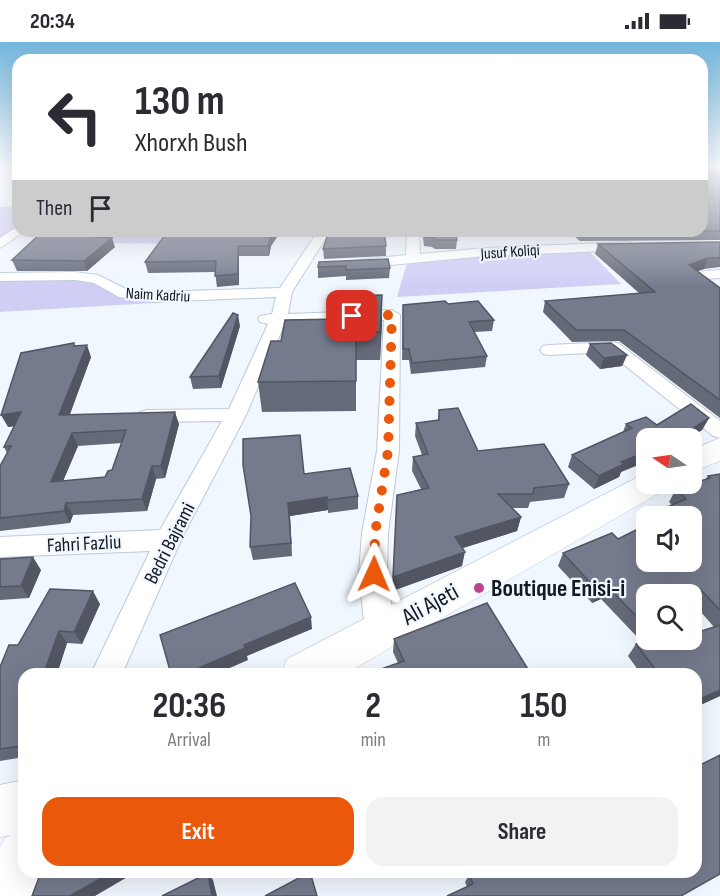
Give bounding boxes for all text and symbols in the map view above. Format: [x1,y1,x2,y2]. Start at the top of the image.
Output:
text: 20:34 [30,8,75,35]
text: 130 m [135,76,225,127]
icon: left [36,78,114,156]
text: Xhorxh Bush [135,127,248,159]
icon: arrive [84,192,117,225]
text: Then [36,195,72,222]
street label: Jusuf Koliqi [479,241,540,264]
street label: Naim Kadriu [125,284,191,307]
pin [326,290,377,341]
icon: arrive [335,299,368,332]
north arrow [636,428,702,494]
map controls [636,428,702,650]
street label: Bedri Bajrami [139,499,201,588]
button: sound [636,506,702,572]
street label: Fahri Fazliu [46,530,122,558]
position arrow [342,542,406,606]
place label: Boutique Enisi-i [491,574,625,603]
street label: Ali Ajeti [396,577,464,632]
marker: Boutique Enisi-i [472,581,486,595]
button: search [636,584,702,650]
text: 20:36 [153,685,226,728]
text: 2 [365,685,381,728]
text: 150 [520,685,567,728]
text: Arrival [168,728,211,752]
text: min [361,728,386,752]
text: m [537,728,550,752]
button: Exit [42,797,354,866]
button: Share [366,797,678,866]

